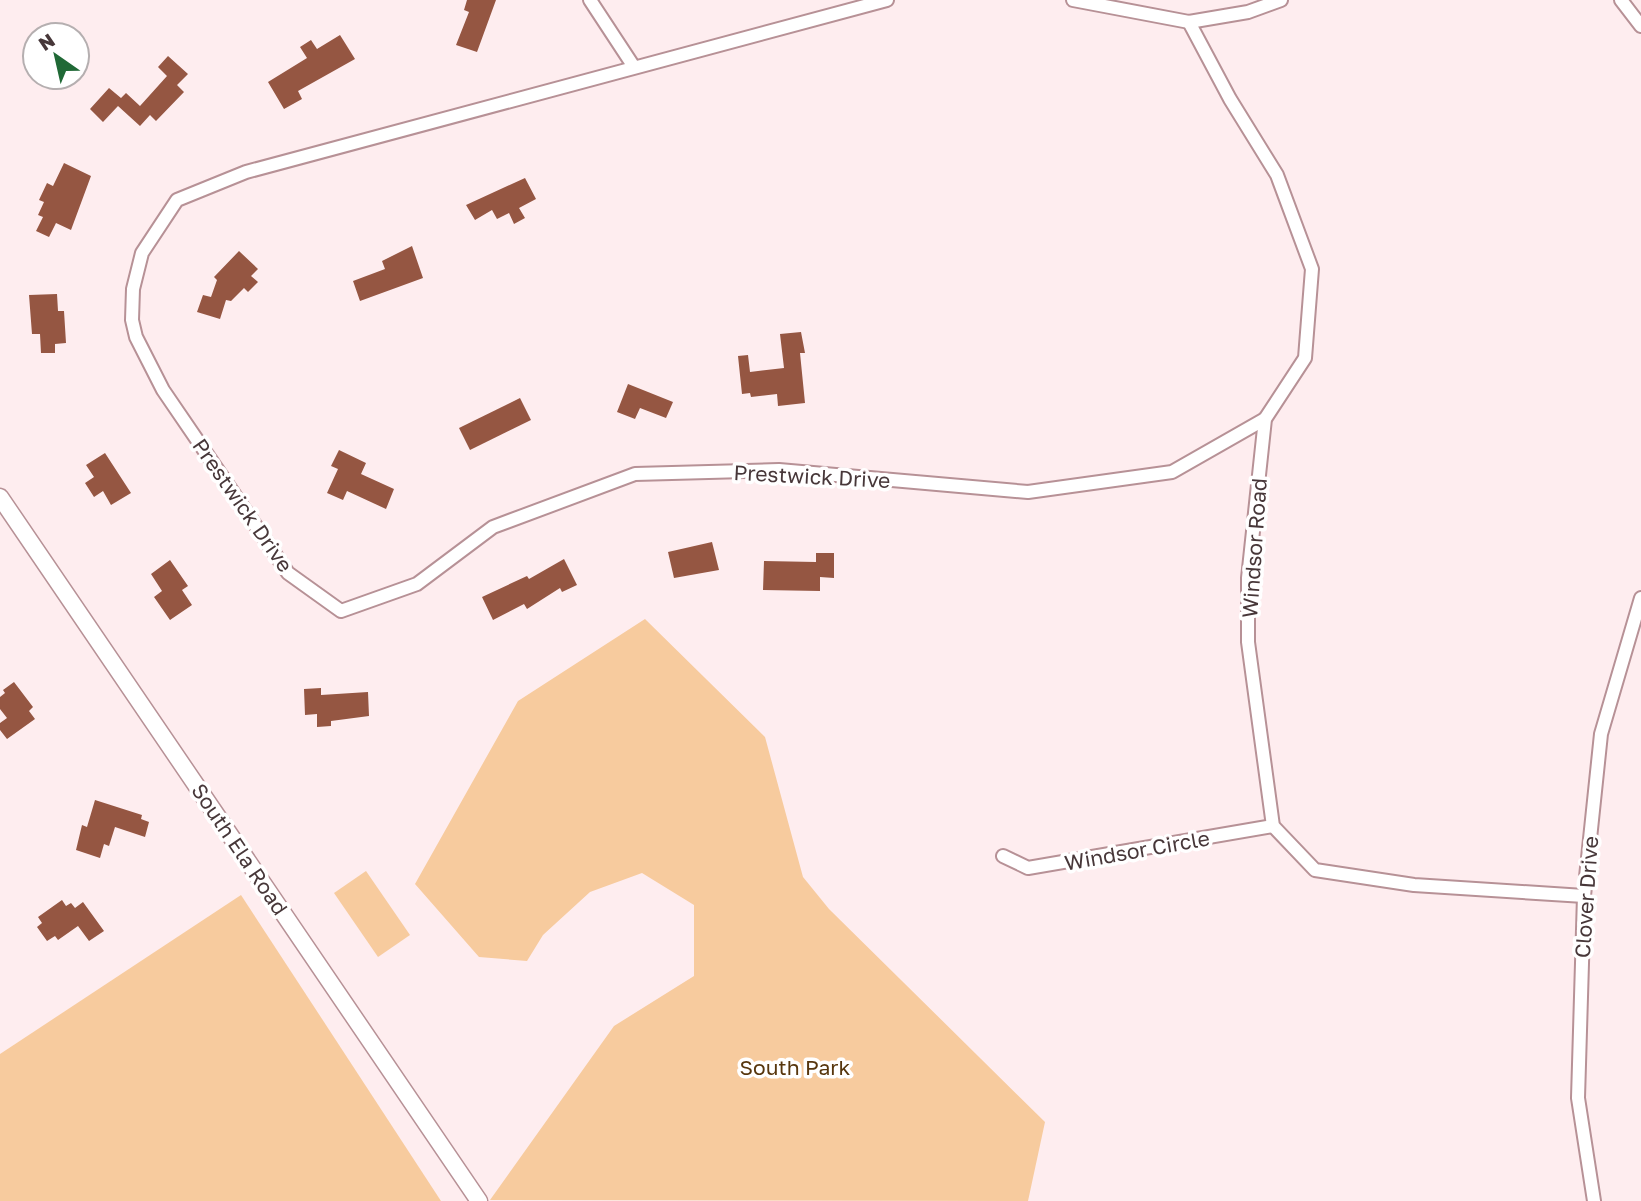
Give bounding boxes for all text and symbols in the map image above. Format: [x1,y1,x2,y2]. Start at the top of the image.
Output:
north arrow [21,21,91,91]
text: N [34,28,59,55]
street label: Prestwick Drive [187,433,299,577]
street label: Prestwick Drive [733,459,891,493]
street label: Windsor Road [1236,477,1272,619]
street label: South Ela Road [186,778,294,920]
street label: Windsor Circle [1062,824,1212,876]
street label: Clover Drive [1569,835,1603,959]
park label: South Park [740,1054,851,1080]

